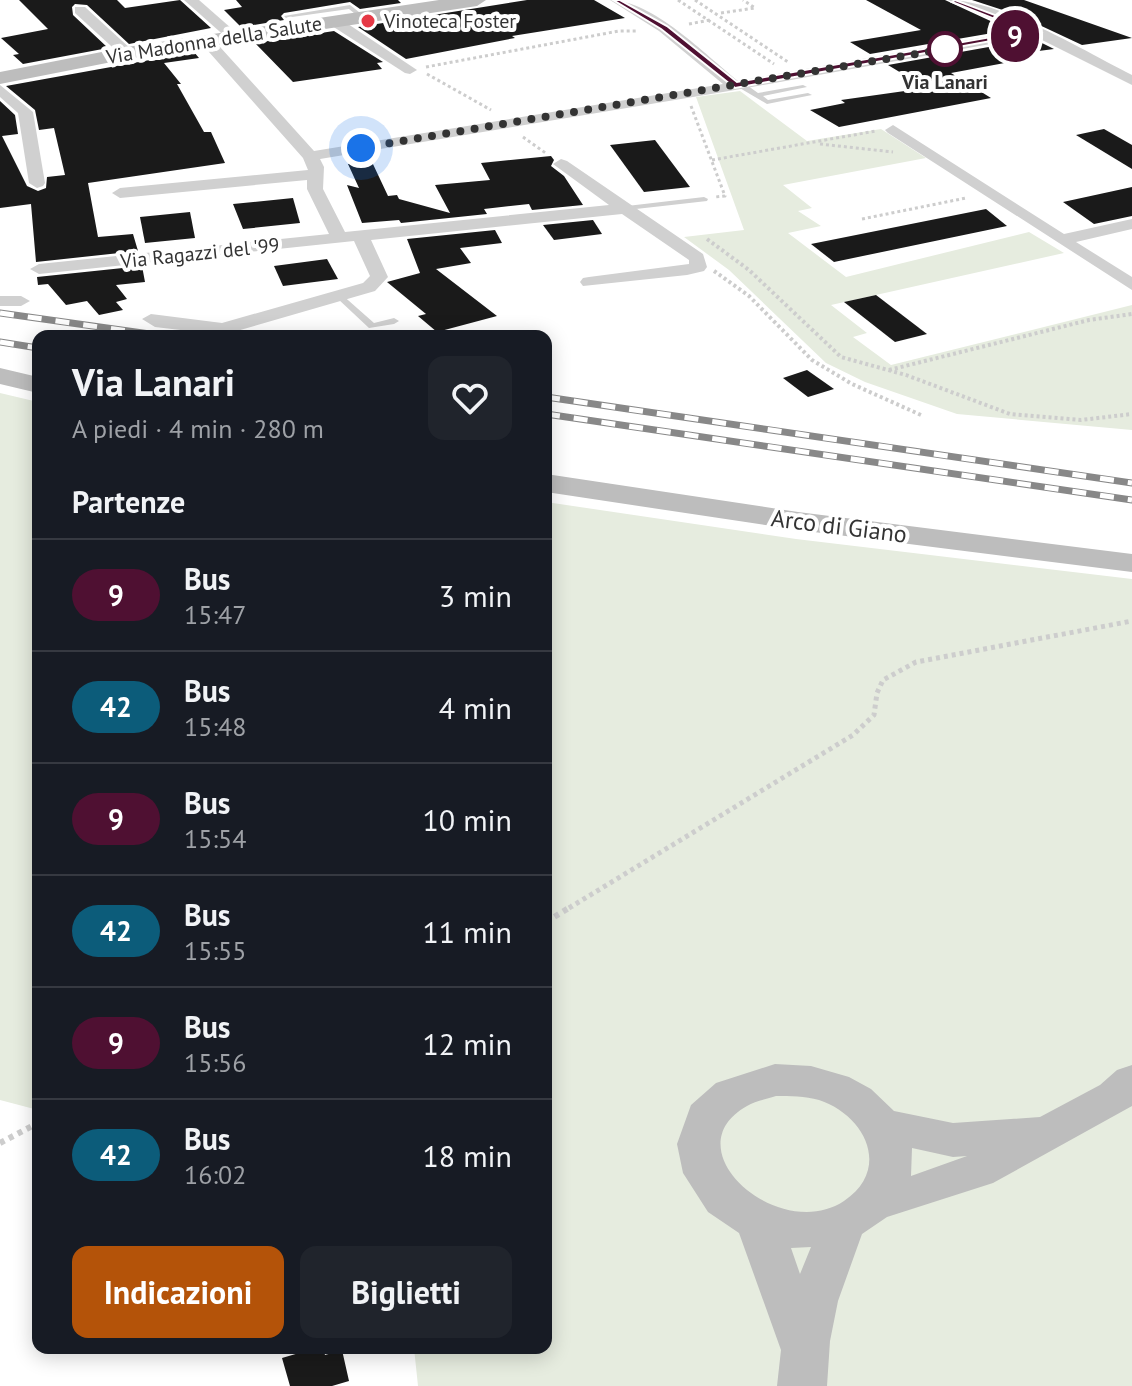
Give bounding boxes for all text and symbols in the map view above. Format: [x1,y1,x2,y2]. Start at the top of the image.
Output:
place label: Vinoteca Foster [383,8,516,34]
street label: Via Madonna della Salute [103,10,324,70]
line badge: 9 [989,10,1041,62]
marker: Vinoteca Foster [359,12,377,30]
text: 9 [1007,17,1023,54]
marker: Via Lanari [928,32,962,66]
place label: Via Lanari [901,69,988,95]
your location [341,128,381,168]
street label: Via Ragazzi del '99 [118,232,281,274]
button: heart [428,356,512,440]
text: Via Lanari [72,357,235,406]
text: A piedi · 4 min · 280 m [72,412,324,445]
text: Partenze [72,482,185,521]
street label: Arco di Giano [769,502,909,550]
text: Bus [184,559,231,598]
text: 9 [108,576,124,613]
text: 3 min [439,576,512,615]
text: 15:47 [184,598,246,631]
text: Bus [184,671,231,710]
text: 42 [100,688,132,725]
text: 4 min [439,688,512,727]
text: 15:48 [184,710,246,743]
text: Bus [184,783,231,822]
text: 9 [108,800,124,837]
text: 10 min [422,800,512,839]
text: 15:54 [184,822,246,855]
text: Bus [184,895,231,934]
text: 42 [100,912,132,949]
text: 11 min [422,912,512,951]
text: 15:55 [184,934,246,967]
text: Bus [184,1007,231,1046]
text: 9 [108,1024,124,1061]
text: 12 min [422,1024,512,1063]
text: 15:56 [184,1046,246,1079]
text: Bus [184,1119,231,1158]
text: 42 [100,1136,132,1173]
text: 18 min [422,1136,512,1175]
text: 16:02 [184,1158,246,1191]
button: Indicazioni [72,1246,284,1338]
button: Biglietti [300,1246,512,1338]

